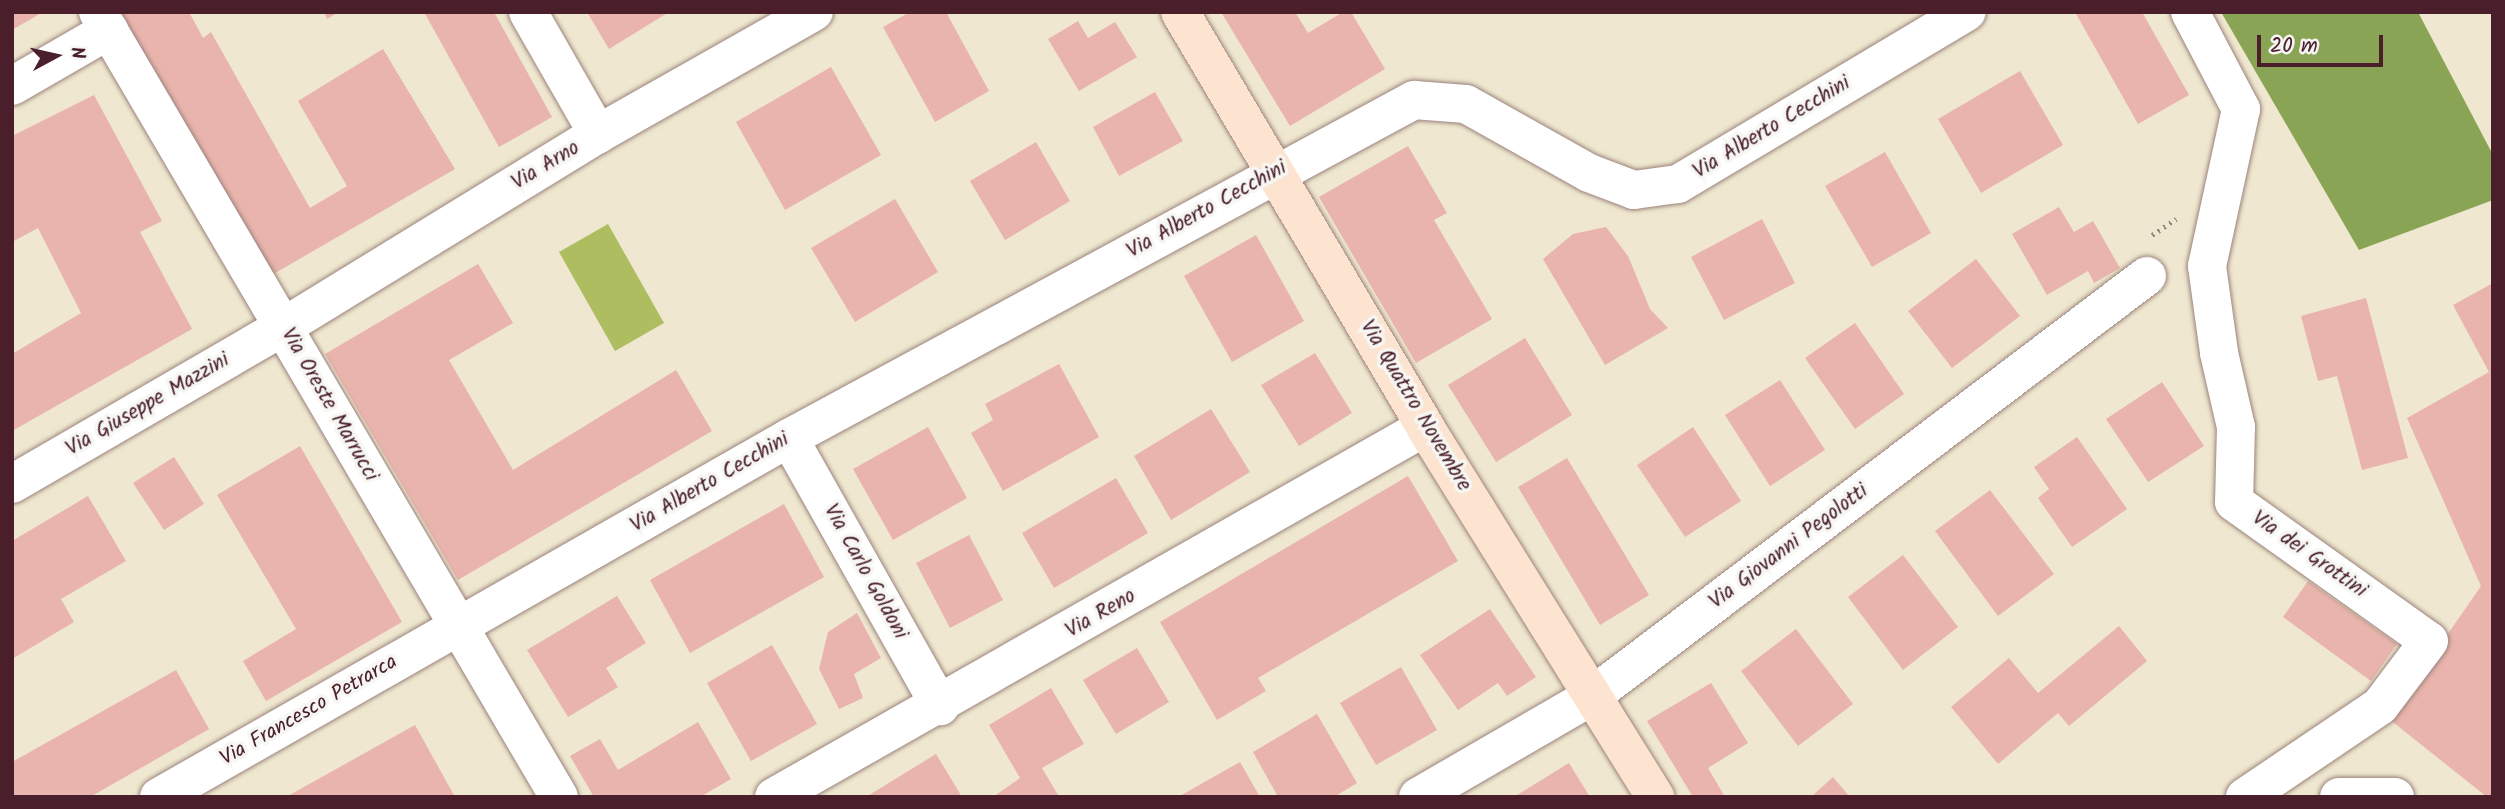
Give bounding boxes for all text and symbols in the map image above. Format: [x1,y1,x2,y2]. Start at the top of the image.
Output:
north arrow [21,21,91,91]
scale bar [2260,21,2386,65]
text: 20 m [2270,30,2318,63]
text: N [61,45,92,61]
street label: Via Alberto Cecchini [1689,71,1855,185]
street label: Via Arno [507,136,585,196]
street label: Via Alberto Cecchini [1123,156,1291,264]
street label: Via Quattro Novembre [1354,316,1476,496]
street label: Via Oreste Marrucci [275,324,383,486]
street label: Via Giuseppe Mazzini [62,348,234,462]
street label: Via Alberto Cecchini [626,427,794,539]
street label: Via Giovanni Pegolotti [1705,479,1873,615]
street label: Via Carlo Goldoni [817,500,913,644]
street label: Via dei Grottini [2247,506,2371,604]
street label: Via Reno [1061,584,1141,644]
street label: Via Francesco Petrarca [216,650,402,772]

